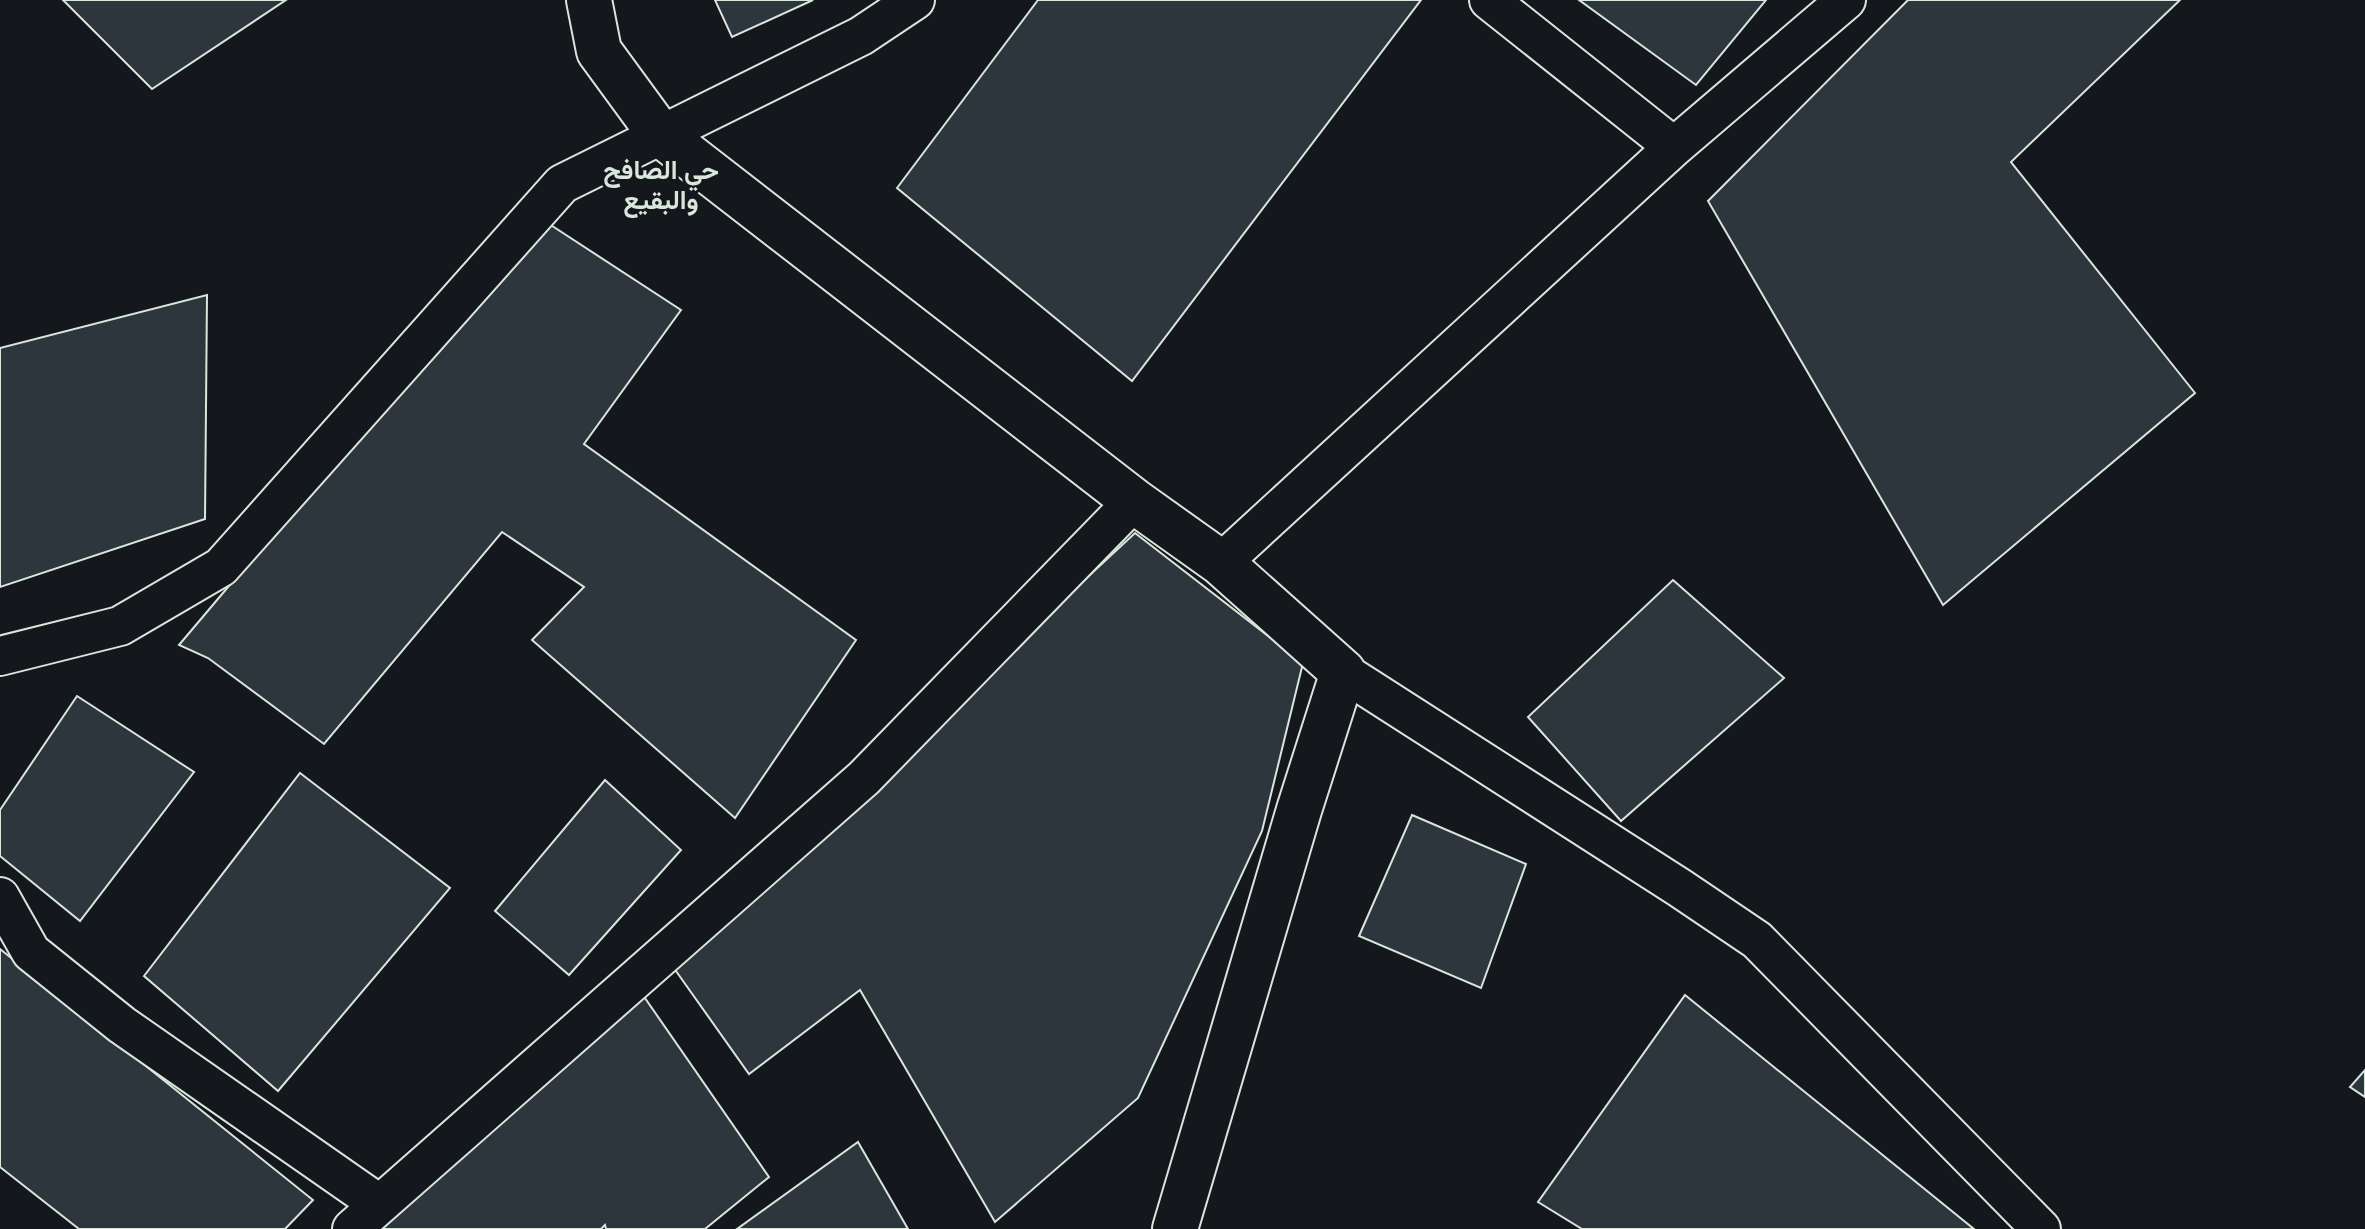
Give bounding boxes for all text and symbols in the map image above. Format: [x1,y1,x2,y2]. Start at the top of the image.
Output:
district label: حي الصافح والبقيع [603,155,719,218]

